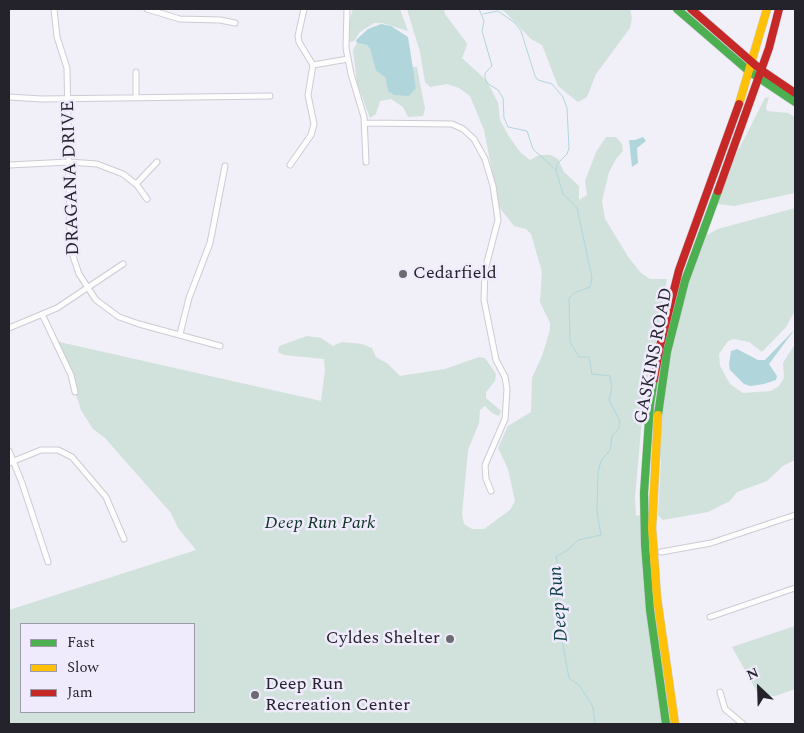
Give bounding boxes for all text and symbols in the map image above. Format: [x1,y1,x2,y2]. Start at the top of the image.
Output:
street label: DRAGANA DRIVE [58,100,86,256]
place label: Cedarfield [413,263,497,285]
marker: Cedarfield [397,268,409,280]
street label: GASKINS ROAD [631,286,679,426]
park label: Deep Run Park [265,513,375,535]
water label: Deep Run [545,565,575,643]
legend [20,623,195,713]
place label: Cyldes Shelter [326,628,440,650]
text: Fast [67,631,95,654]
marker: Cyldes Shelter [444,633,456,645]
text: Slow [67,656,99,679]
text: N [743,662,762,686]
north arrow [734,663,784,713]
place label: Deep Run Recreation Center [265,674,410,716]
text: Jam [67,681,93,704]
marker: Deep Run Recreation Center [249,689,261,701]

